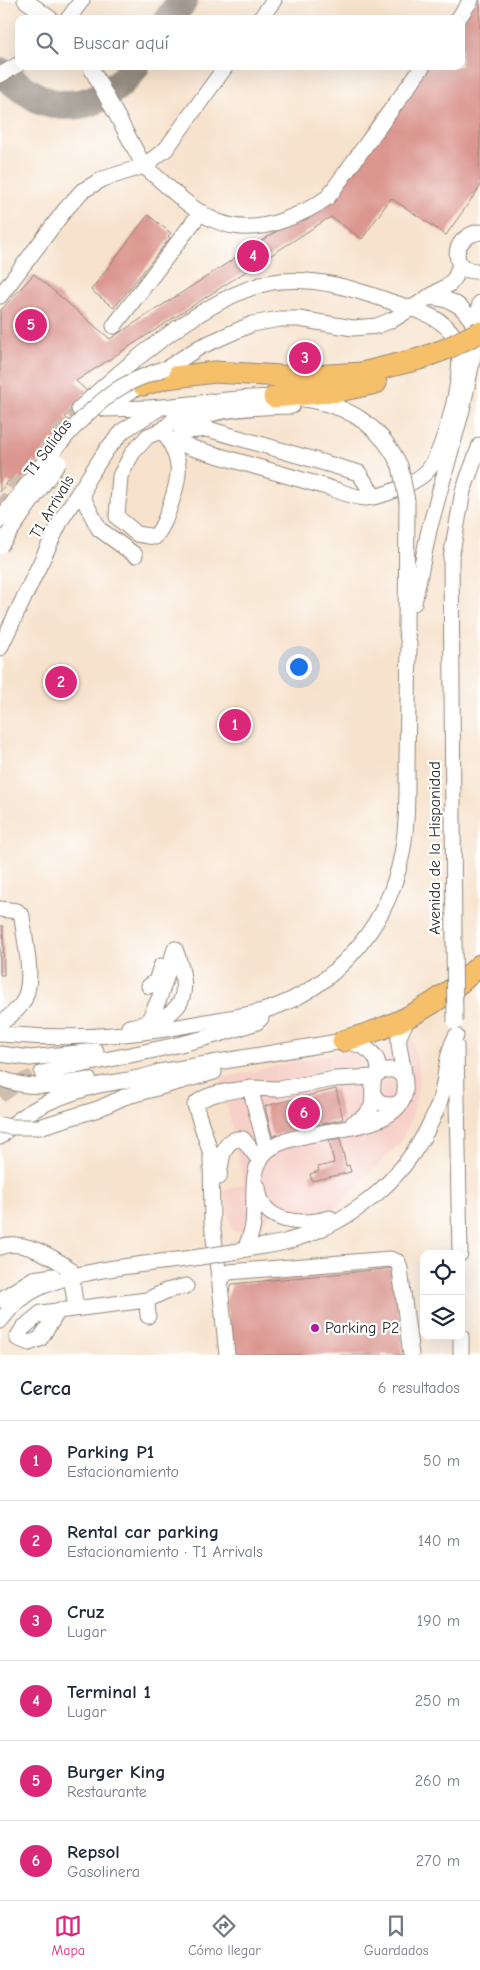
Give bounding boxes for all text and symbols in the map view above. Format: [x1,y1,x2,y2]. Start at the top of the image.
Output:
search box [15,15,465,70]
icon: search [33,29,61,57]
text: Buscar aquí [73,32,169,54]
pin: 4 [237,237,269,275]
pin: 5 [15,306,47,344]
pin: 3 [289,339,321,377]
street label: T1 Salidas [20,415,76,480]
street label: T1 Arrivals [26,472,78,542]
your location [286,654,312,680]
pin: 2 [45,663,77,701]
pin: 1 [219,706,251,744]
street label: Avenida de la Hispanidad [426,761,444,935]
pin: 6 [288,1094,320,1132]
map controls [420,1250,465,1340]
button: locate [420,1250,465,1295]
button: layers [420,1295,465,1340]
place label: Parking P2 [325,1319,399,1337]
marker: Parking P2 [309,1322,321,1334]
text: Cerca [20,1376,71,1400]
text: 6 resultados [378,1379,460,1397]
text: Parking P1 [67,1441,154,1463]
text: 1 [33,1452,39,1470]
text: 50 m [423,1452,460,1470]
text: Estacionamiento [67,1463,179,1481]
text: Rental car parking [67,1521,219,1543]
text: 2 [32,1532,40,1550]
text: 140 m [418,1532,460,1550]
text: Estacionamiento · T1 Arrivals [67,1543,263,1561]
text: Cruz [67,1601,104,1623]
text: 3 [32,1612,40,1630]
text: 190 m [417,1612,460,1630]
text: Lugar [67,1623,106,1641]
text: Terminal 1 [67,1681,151,1703]
text: 4 [32,1692,40,1710]
text: 250 m [415,1692,460,1710]
text: Lugar [67,1703,106,1721]
text: Burger King [67,1761,166,1783]
text: 5 [32,1772,40,1790]
text: 260 m [415,1772,460,1790]
text: Restaurante [67,1783,147,1801]
text: Repsol [67,1841,120,1863]
text: 6 [32,1852,40,1870]
text: 270 m [416,1852,460,1870]
text: Gasolinera [67,1863,140,1881]
tab: Mapa [51,1912,85,1959]
tab: Cómo llegar [188,1912,261,1959]
tab: Guardados [364,1912,429,1959]

